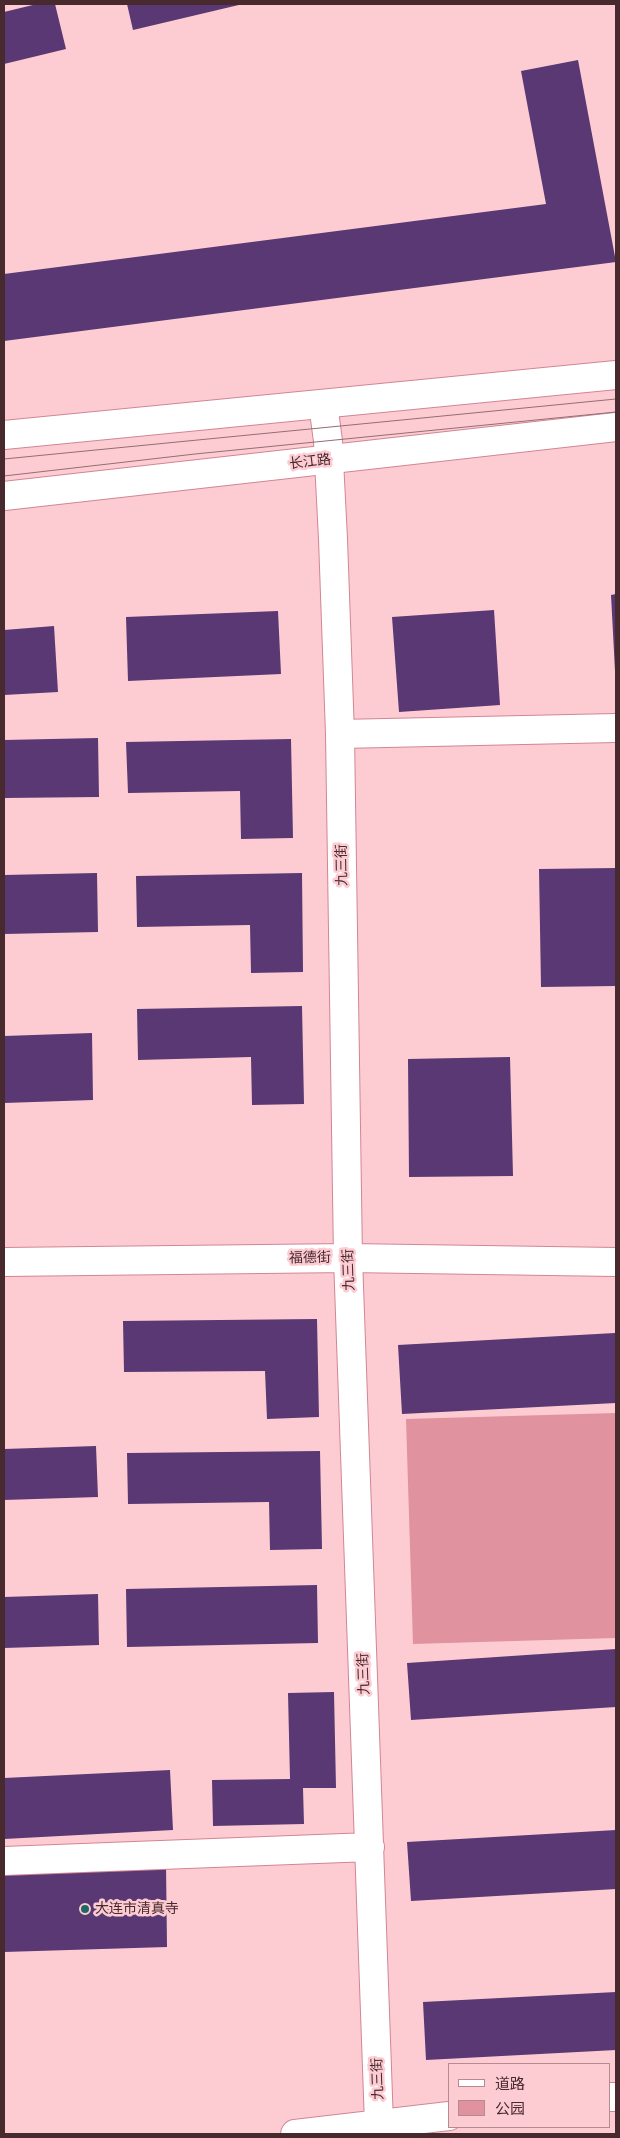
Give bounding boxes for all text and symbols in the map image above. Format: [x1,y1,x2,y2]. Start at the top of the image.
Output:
street label: 长江路 [288,451,332,473]
street label: 九三街 [333,844,351,886]
street label: 福德街 [289,1249,331,1267]
street label: 九三街 [340,1249,358,1291]
street label: 九三街 [355,1653,373,1695]
place label: 大连市清真寺 [95,1901,179,1917]
marker: 大连市清真寺 [79,1903,91,1915]
street label: 九三街 [369,2058,387,2100]
legend [448,2063,610,2128]
text: 道路 [495,2074,525,2093]
text: 公园 [495,2099,525,2118]

